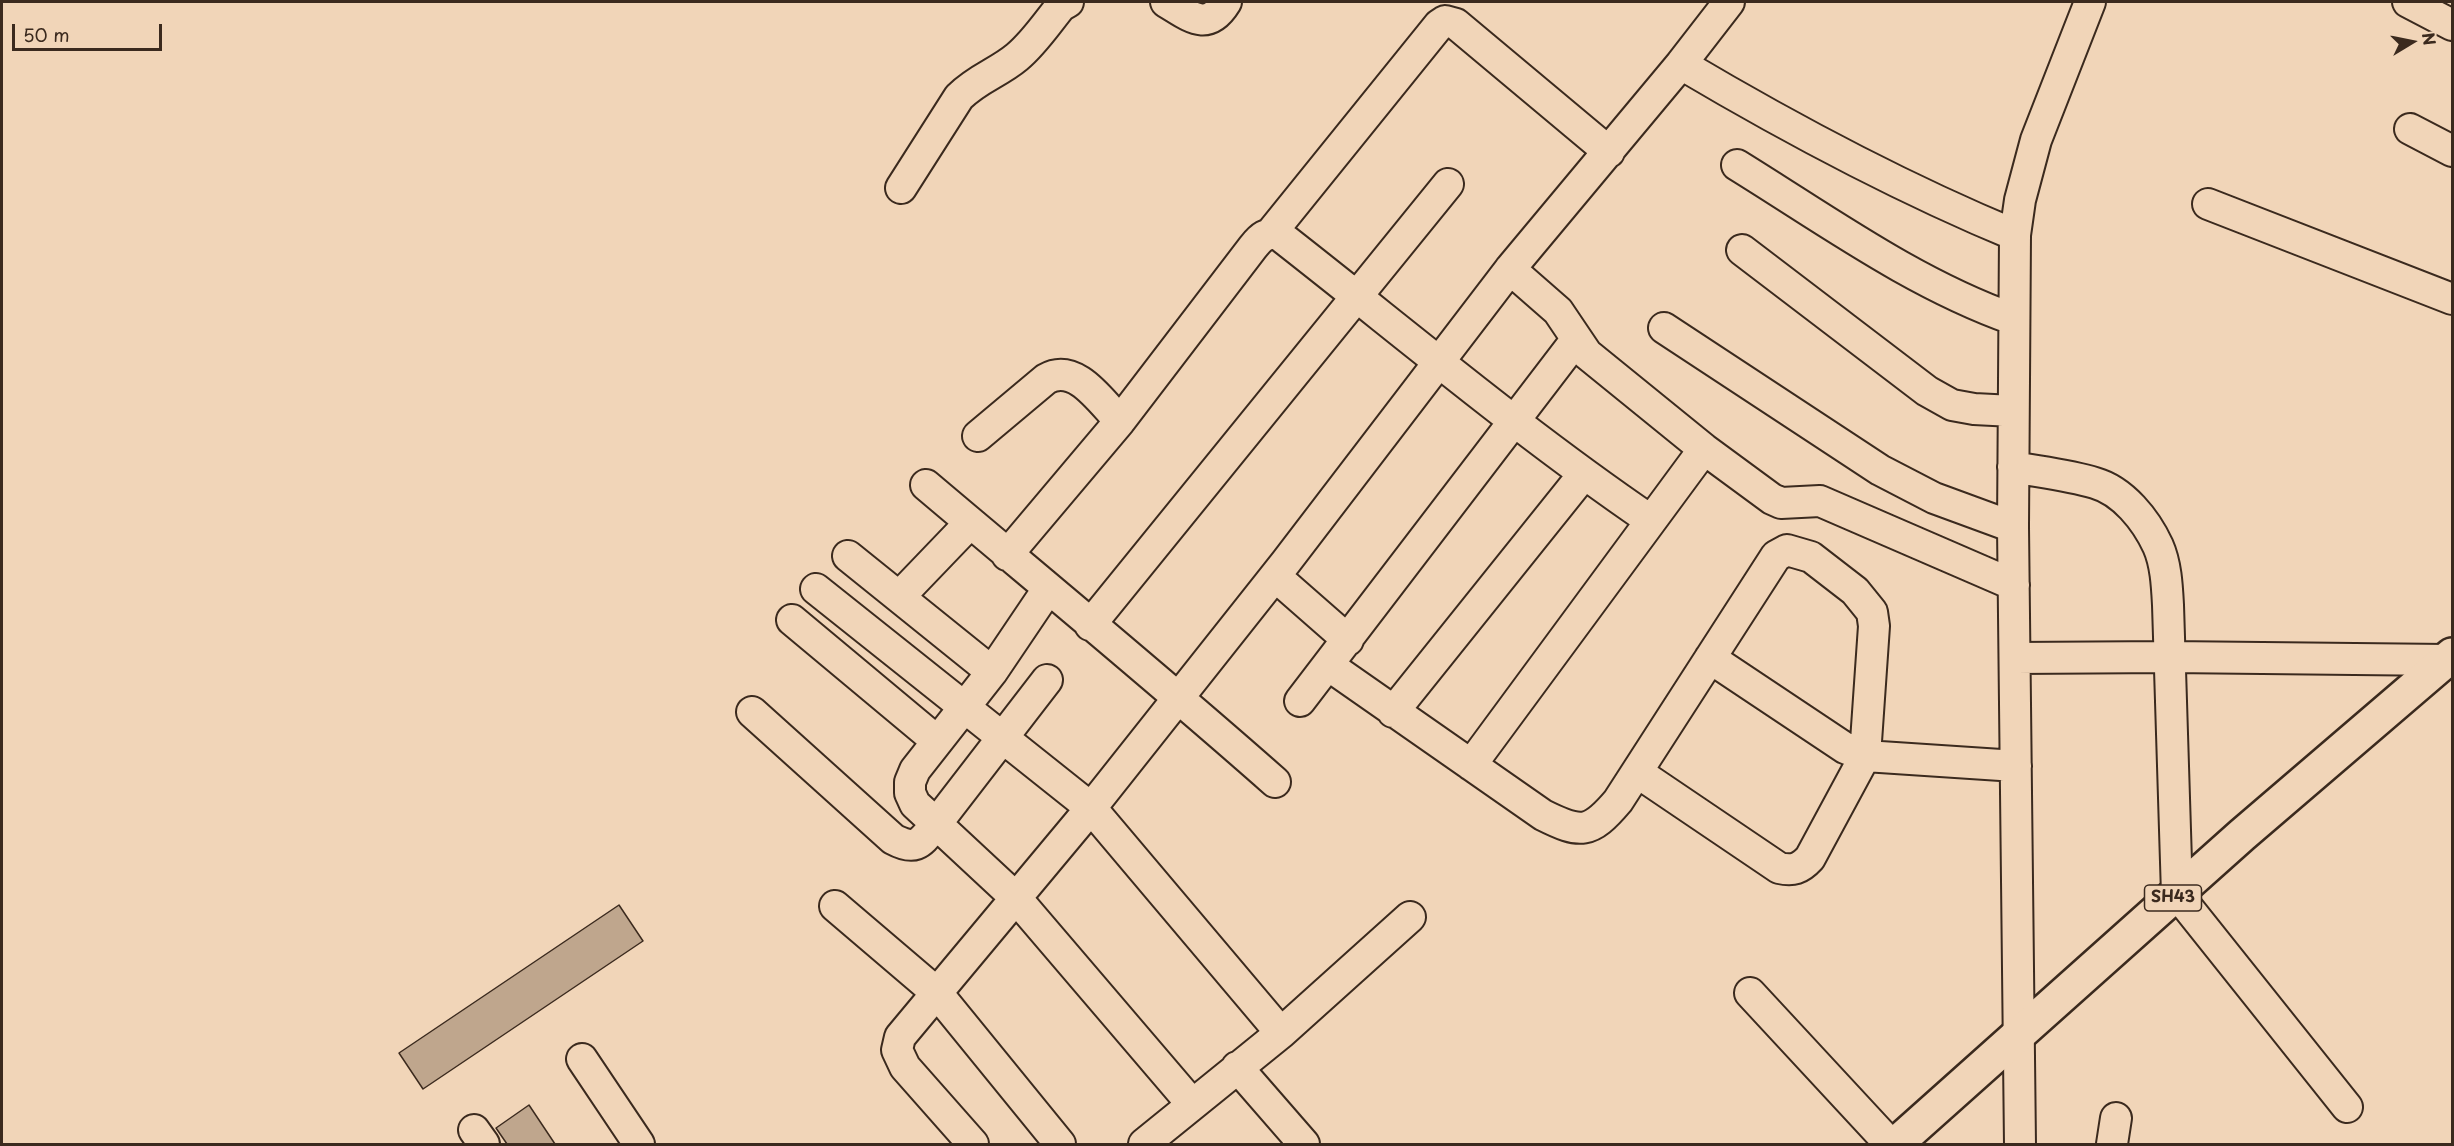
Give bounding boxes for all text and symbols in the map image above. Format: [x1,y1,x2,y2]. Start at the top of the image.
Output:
scale bar [15,12,165,50]
north arrow [2382,12,2442,72]
text: 50 m [23,21,70,48]
text: N [2417,31,2443,47]
road number: SH43 [2144,885,2202,911]

